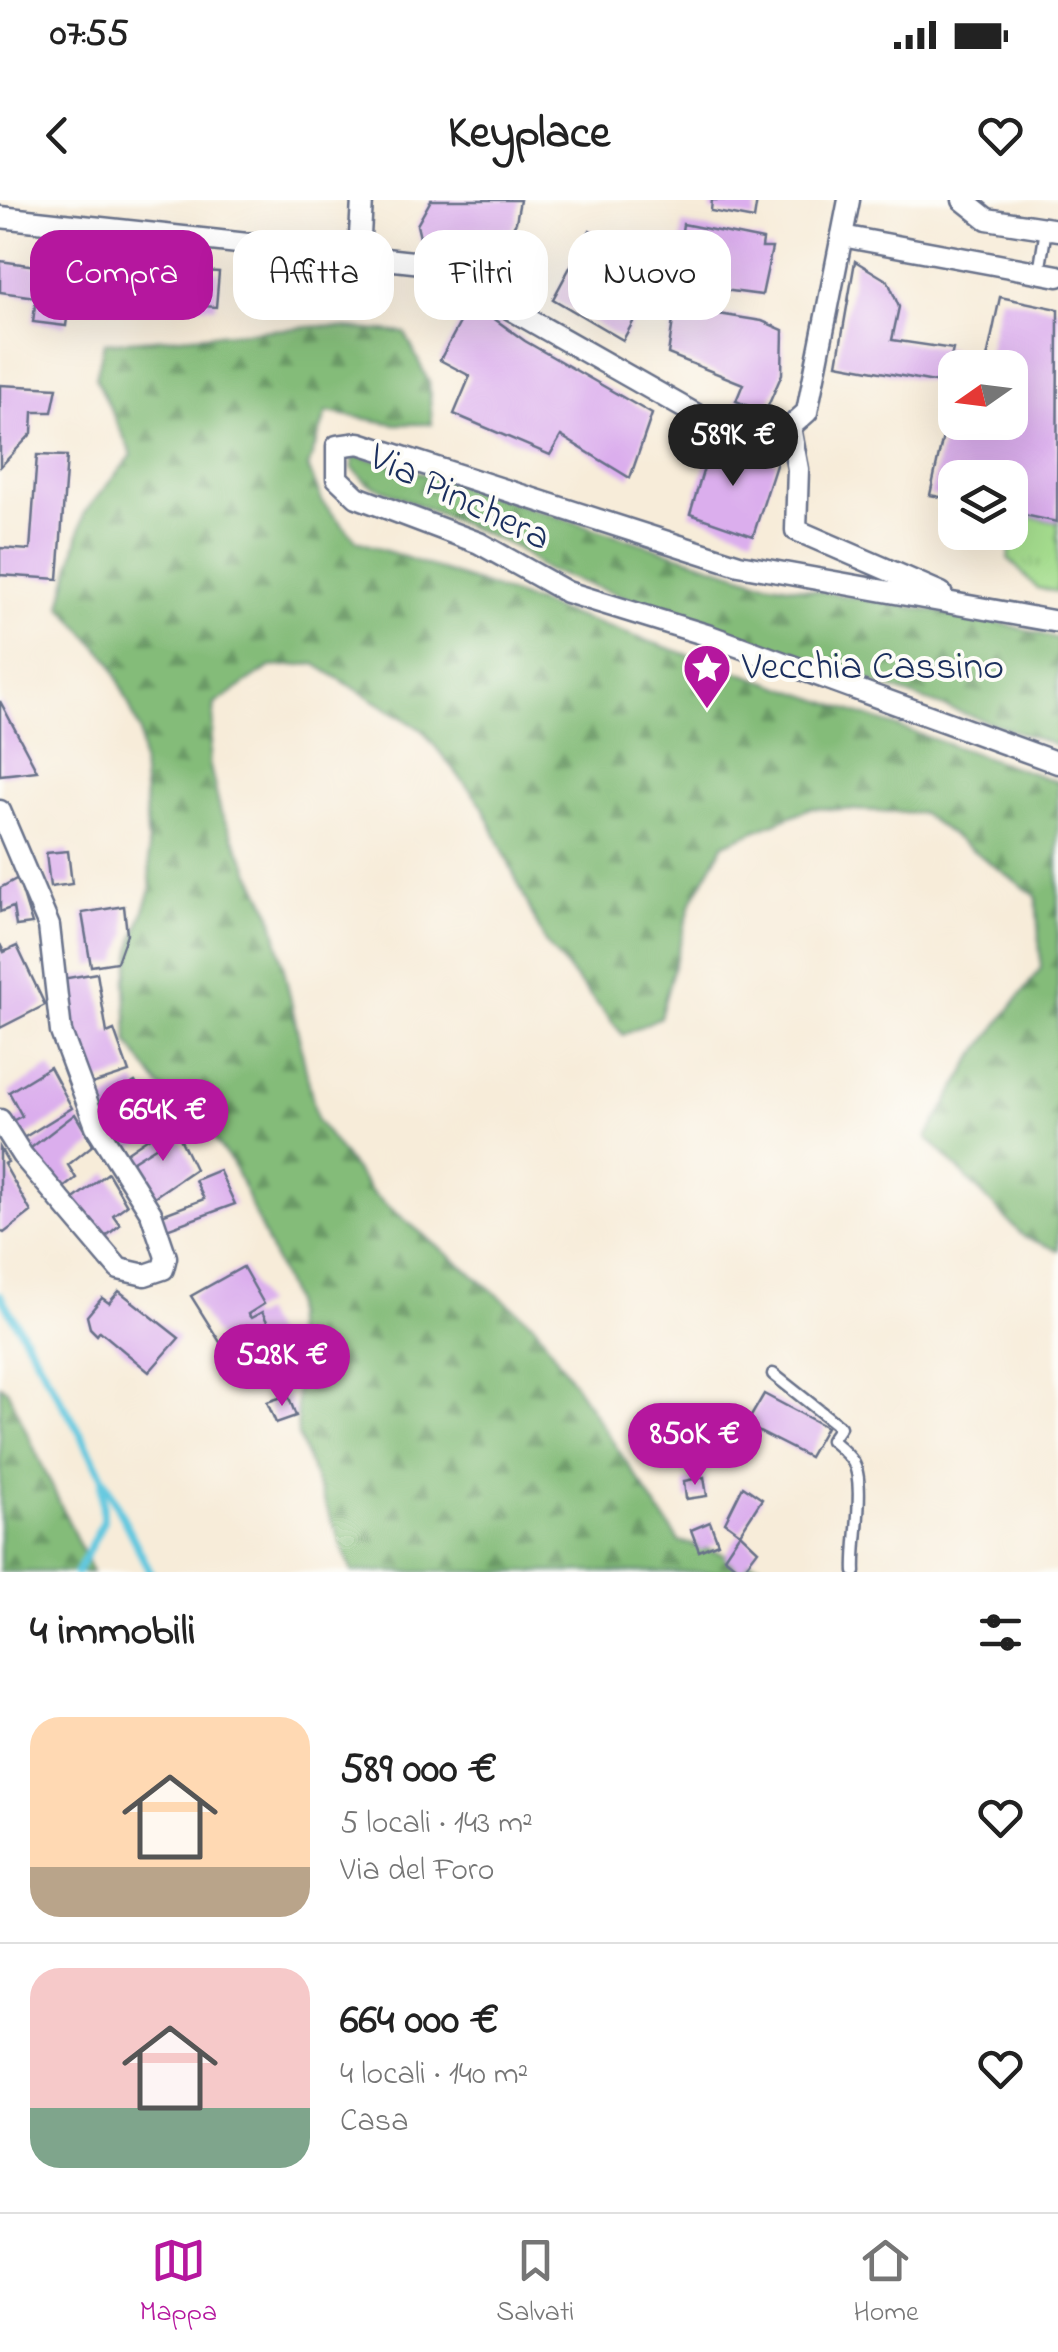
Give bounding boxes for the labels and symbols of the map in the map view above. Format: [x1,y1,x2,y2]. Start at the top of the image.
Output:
north arrow [938,350,1028,440]
pin: 589K € [652,404,814,489]
street label: Via Pinchera [357,429,560,568]
place label: Vecchia Cassino [741,639,1004,698]
place icon: Vecchia Cassino [681,642,733,710]
pin: 664K € [82,1079,244,1164]
pin: 528K € [201,1324,363,1409]
pin: 850K € [614,1403,776,1488]

